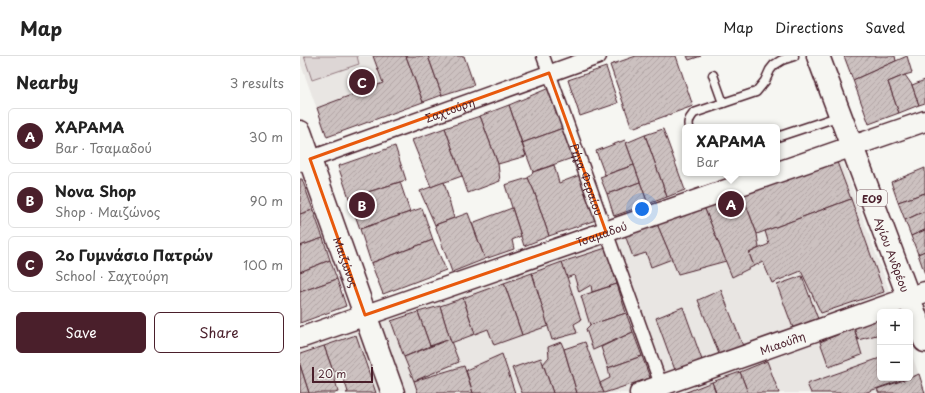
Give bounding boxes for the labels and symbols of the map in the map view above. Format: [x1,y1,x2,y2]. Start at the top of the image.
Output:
pin: C [349,67,375,97]
street label: Σαχτούρη [423,93,477,126]
street label: Ρήγα Φεραίου [567,141,608,218]
pin: A [718,189,744,219]
pin: B [349,190,375,220]
road number: ΕΟ9 [857,190,887,206]
your location [632,199,652,219]
street label: Αγίου Ανδρέου [871,214,914,294]
street label: Τσαμαδού [574,217,629,250]
street label: Μαιζώνος [329,234,363,290]
street label: Μιαούλη [757,327,807,358]
scale bar [312,365,373,384]

